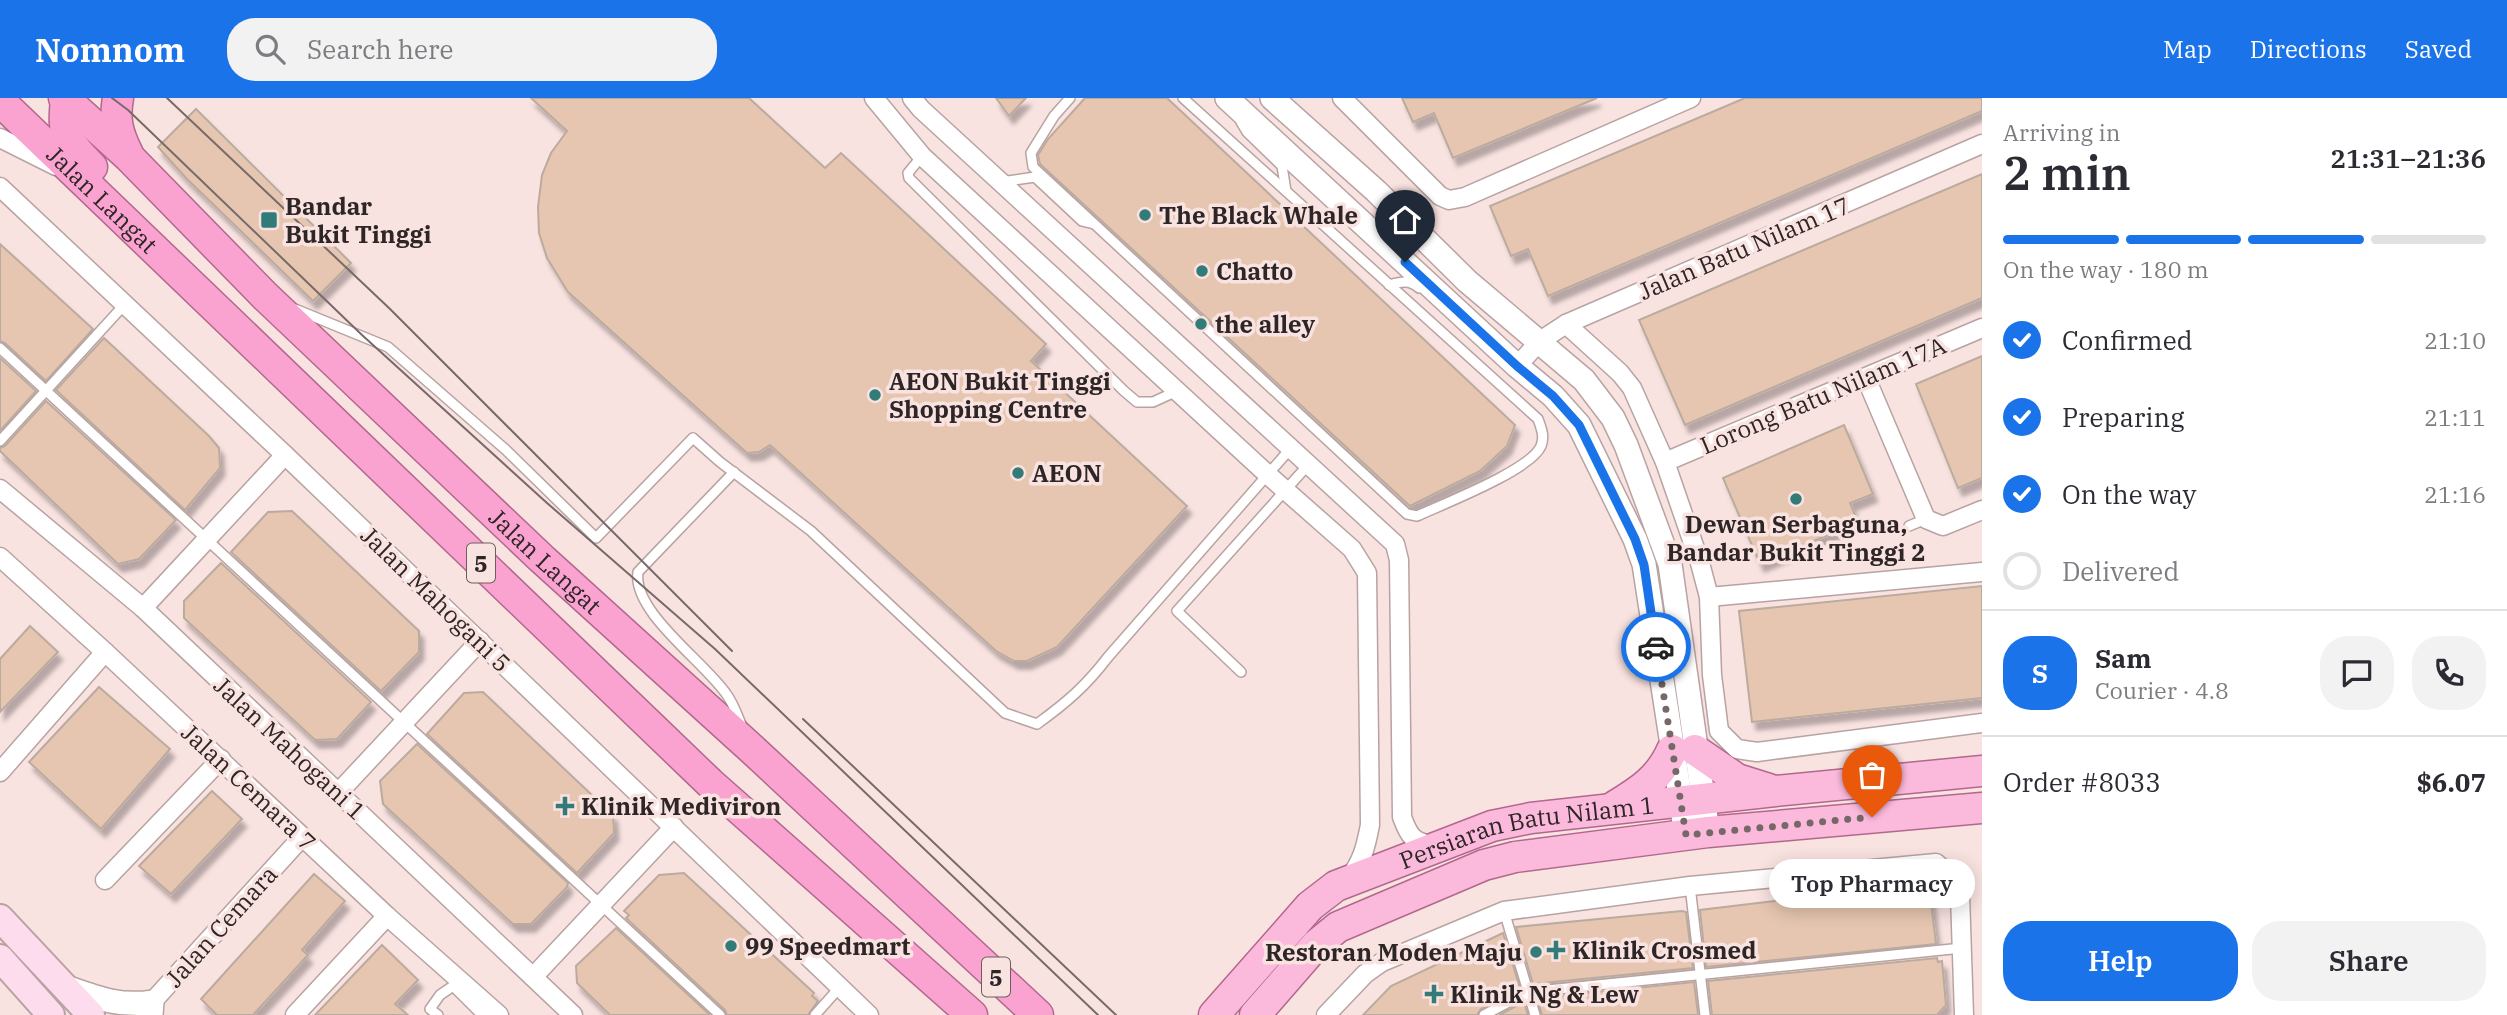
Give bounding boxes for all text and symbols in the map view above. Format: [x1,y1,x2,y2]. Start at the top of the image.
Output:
search box [227,18,717,81]
text: Nomnom [35,28,185,71]
icon: search [251,30,289,68]
text: Search here [307,32,453,66]
text: Map [2163,33,2212,65]
text: Directions [2250,33,2367,65]
text: Saved [2405,33,2472,65]
text: Arriving in [2003,117,2120,147]
street label: Jalan Langat [40,139,165,260]
text: 21:31–21:36 [2330,141,2486,175]
text: 2 min [2003,143,2131,203]
street label: Jalan Batu Nilam 17 [1633,189,1855,307]
place label: Bandar Bukit Tinggi [285,190,432,250]
pin [1375,190,1435,262]
place label: The Black Whale [1159,199,1358,231]
icon: home [1386,201,1424,239]
marker: The Black Whale [1137,207,1153,223]
marker: Bandar Bukit Tinggi [259,210,279,230]
text: On the way · 180 m [2003,254,2209,284]
place label: Chatto [1216,255,1293,287]
marker: Chatto [1194,263,1210,279]
place label: the alley [1215,308,1315,340]
marker: the alley [1193,316,1209,332]
icon: check [2003,321,2041,359]
text: Confirmed [2062,323,2193,357]
text: 21:10 [2424,325,2486,355]
street label: Lorong Batu Nilam 17A [1695,328,1951,461]
place label: AEON Bukit Tinggi Shopping Centre [889,365,1111,425]
marker: AEON Bukit Tinggi Shopping Centre [867,387,883,403]
icon: check [2003,398,2041,436]
text: Preparing [2062,400,2184,434]
text: 21:11 [2424,402,2486,432]
place label: AEON [1032,457,1102,489]
marker: AEON [1010,465,1026,481]
icon: check [2003,475,2041,513]
text: On the way [2062,477,2196,511]
text: 21:16 [2424,479,2486,509]
marker: Dewan Serbaguna, Bandar Bukit Tinggi 2 [1788,491,1804,507]
street label: Jalan Langat [482,501,608,621]
place label: Dewan Serbaguna, Bandar Bukit Tinggi 2 [1666,508,1926,568]
street label: Jalan Mahogani 5 [354,519,518,679]
road number: 5 [467,544,495,583]
text: Delivered [2062,554,2179,588]
courier [1621,612,1691,682]
icon: car [1637,628,1675,666]
button: chat [2320,636,2394,710]
button: phone [2412,636,2486,710]
text: Sam [2095,641,2151,675]
text: S [2032,656,2048,690]
street label: Jalan Mahogani 1 [207,669,373,827]
text: Courier · 4.8 [2095,675,2229,705]
street label: Jalan Cemara 7 [175,716,323,858]
pin [1842,745,1902,817]
icon: bag [1853,756,1891,794]
text: Order #8033 [2003,765,2161,799]
text: $6.07 [2416,765,2486,799]
street label: Persiaran Batu Nilam 1 [1394,788,1656,876]
place label: Klinik Mediviron [581,790,782,822]
marker: Klinik Mediviron [555,796,575,816]
street label: Jalan Cemara [158,858,284,994]
callout: Top Pharmacy [1769,859,1975,908]
text: Top Pharmacy [1791,868,1953,898]
button: Help [2003,921,2238,1001]
button: Share [2252,921,2486,1001]
place label: 99 Speedmart [745,930,910,962]
place label: Klinik Crosmed [1572,934,1757,966]
place label: Restoran Moden Maju [1265,936,1522,968]
marker: 99 Speedmart [723,938,739,954]
marker: Klinik Crosmed [1546,940,1566,960]
marker: Restoran Moden Maju [1528,944,1544,960]
road number: 5 [982,958,1010,996]
place label: Klinik Ng & Lew [1450,978,1639,1010]
marker: Klinik Ng & Lew [1424,984,1444,1004]

